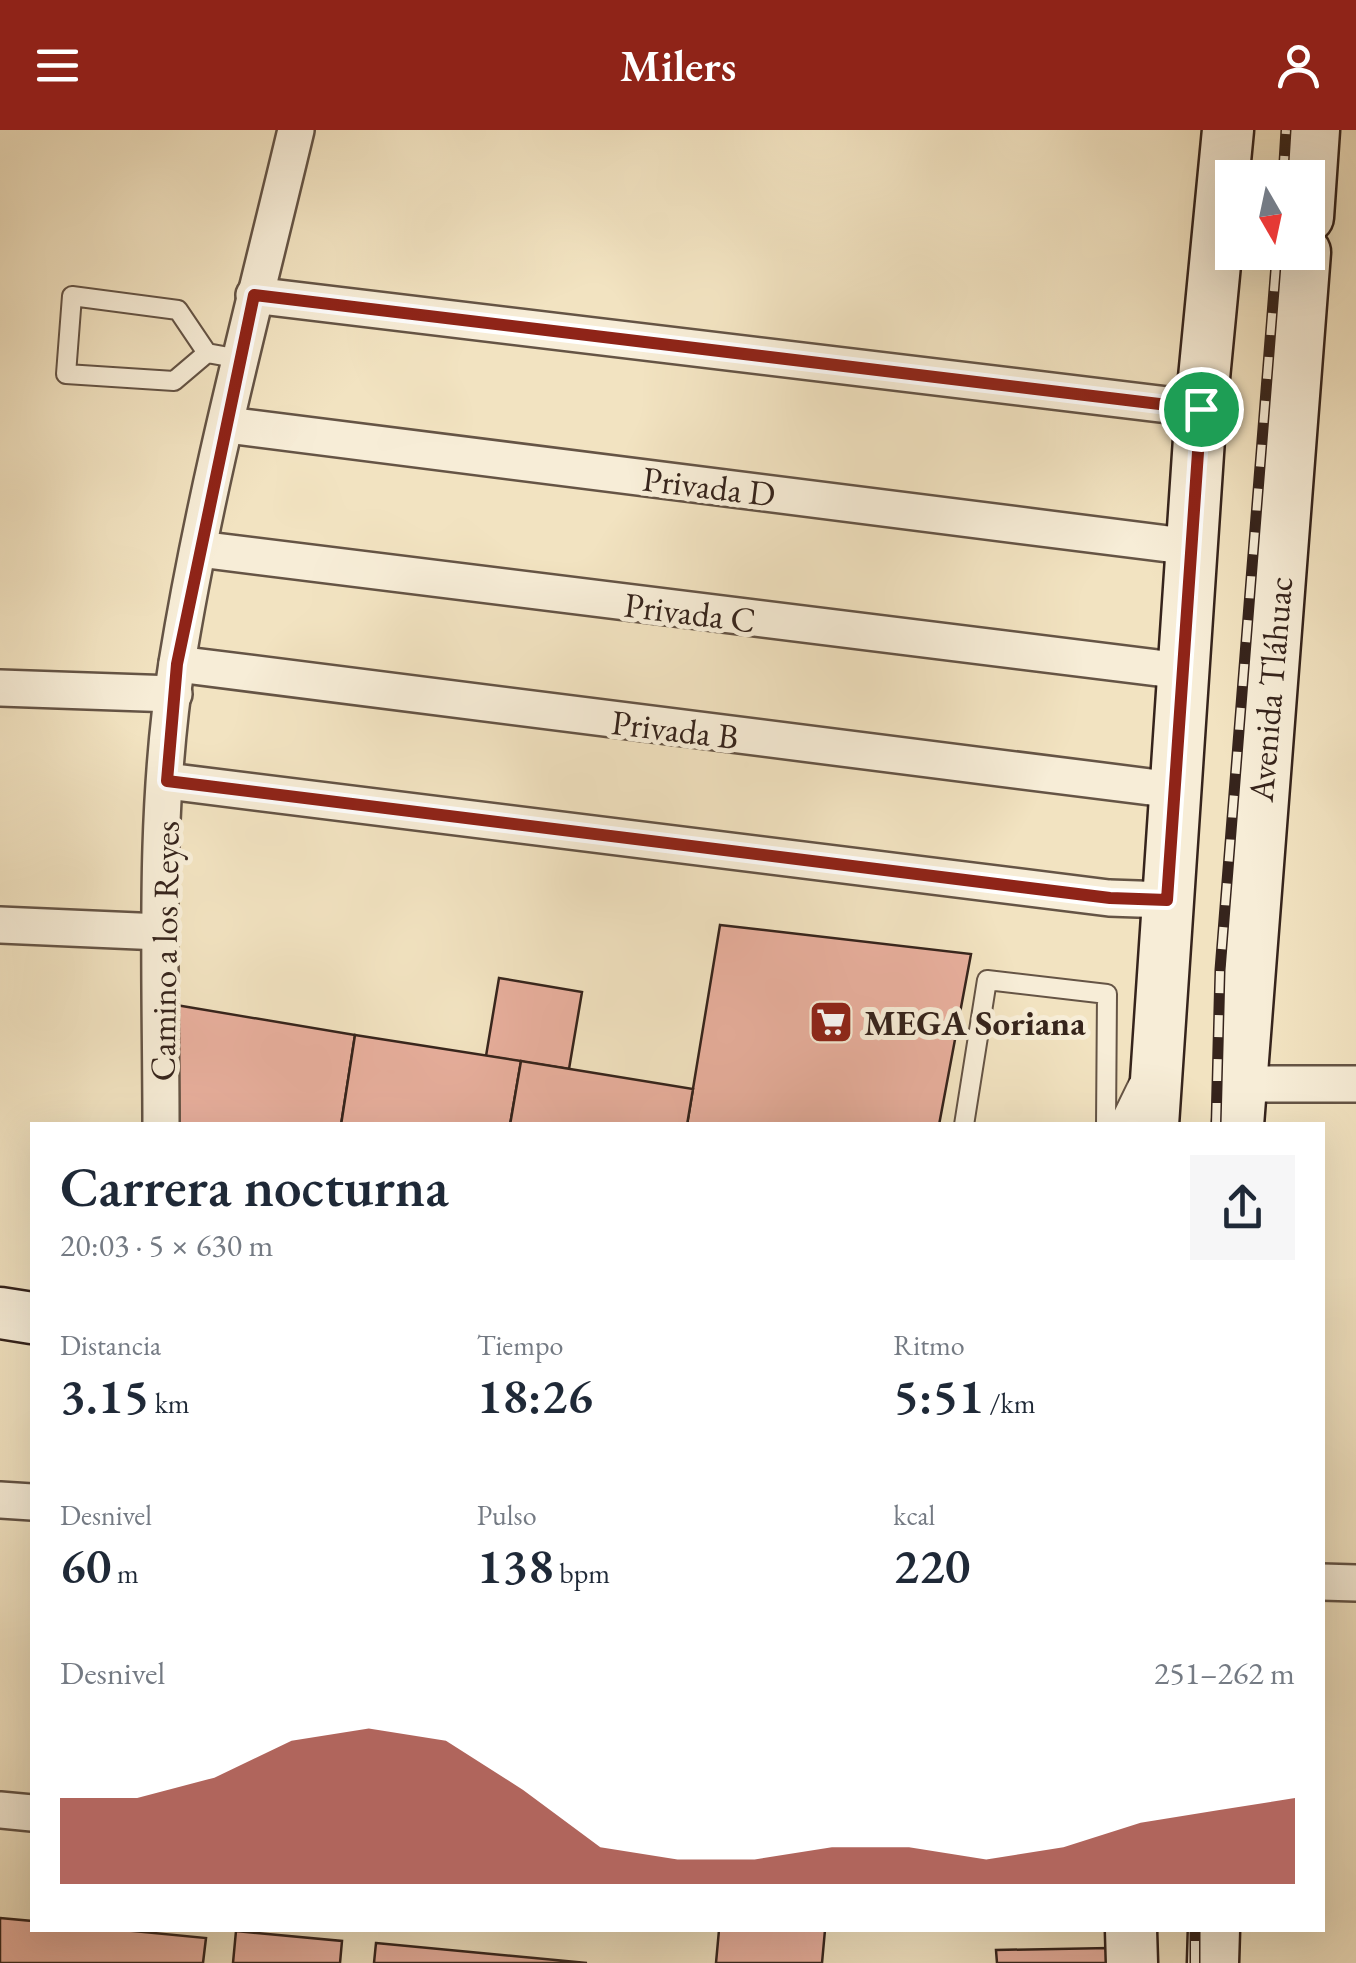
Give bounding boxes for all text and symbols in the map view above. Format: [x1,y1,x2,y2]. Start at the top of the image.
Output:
text: Milers [620,36,736,94]
icon: menu [30,38,85,93]
icon: person [1271,38,1326,93]
north arrow [1215,160,1325,270]
map controls [1215,160,1325,270]
pin [1159,367,1244,452]
icon: arrive [1174,382,1229,437]
street label: Privada D [640,456,778,516]
street label: Avenida Tláhuac [1238,574,1302,805]
street label: Privada C [622,582,758,642]
street label: Privada B [609,699,741,759]
street label: Camino a los Reyes [139,820,189,1082]
supermarket icon: MEGA Soriana [808,999,854,1045]
place label: MEGA Soriana [864,1000,1086,1045]
text: Carrera nocturna [60,1151,449,1222]
button: share [1190,1155,1295,1260]
text: 20:03 · 5 × 630 m [60,1224,273,1266]
text: Distancia [60,1327,161,1363]
text: Tiempo [477,1327,563,1363]
text: Ritmo [893,1327,965,1363]
text: 3.15 [60,1363,149,1428]
text: 18:26 [477,1363,593,1428]
text: 5:51 [893,1363,984,1428]
text: km [149,1385,190,1421]
text: /km [984,1385,1036,1421]
text: Desnivel [60,1497,152,1533]
text: Pulso [477,1497,537,1533]
text: kcal [893,1497,935,1533]
text: 60 [60,1533,111,1598]
text: 138 [477,1533,554,1598]
text: 220 [893,1533,970,1598]
text: m [111,1555,139,1591]
text: bpm [554,1555,610,1591]
text: Desnivel [60,1652,165,1694]
text: 251–262 m [1154,1652,1295,1694]

